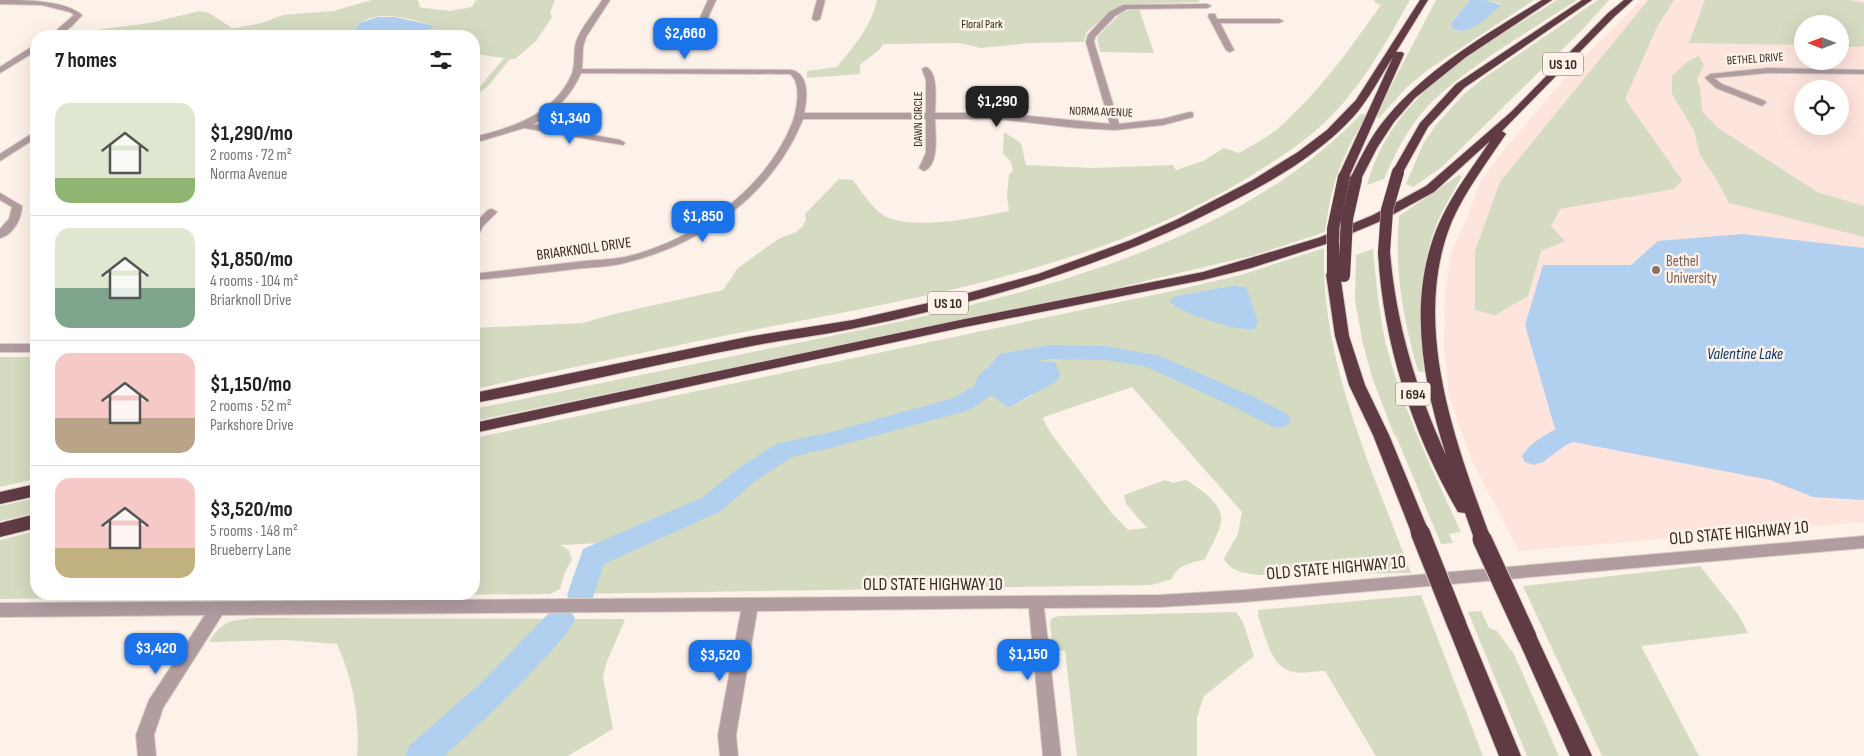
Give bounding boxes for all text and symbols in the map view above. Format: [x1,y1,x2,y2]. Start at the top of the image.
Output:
north arrow [1794,15,1849,70]
map controls [1794,15,1849,135]
park label: Floral Park [961,17,1003,32]
pin: $2,660 [644,18,726,60]
text: $2,660 [664,24,706,43]
icon: filters [427,46,455,74]
text: 7 homes [55,48,117,73]
street label: BETHEL DRIVE [1726,50,1784,68]
road number: US 10 [1543,52,1583,76]
button: locate [1794,80,1849,135]
pin: $1,290 [956,86,1038,128]
street label: DAWN CIRCLE [911,91,926,147]
text: $1,290 [977,92,1017,111]
pin: $1,340 [529,102,611,145]
street label: NORMA AVENUE [1069,103,1133,121]
text: $1,340 [550,109,590,128]
text: $1,290/mo [210,121,293,146]
icon: home [95,123,155,183]
text: 2 rooms · 72 m² [210,146,292,165]
text: Norma Avenue [210,165,288,184]
pin: $1,850 [662,200,744,243]
text: $1,850 [683,207,723,226]
street label: BRIARKNOLL DRIVE [535,233,633,265]
text: $1,850/mo [210,247,293,272]
icon: home [95,248,155,308]
place label: Bethel University [1666,252,1717,288]
marker: Bethel University [1650,264,1662,276]
text: 4 rooms · 104 m² [210,272,298,291]
text: Briarknoll Drive [210,291,291,310]
road number: US 10 [928,292,968,314]
water label: Valentine Lake [1707,345,1783,364]
text: $1,150/mo [210,372,291,397]
icon: home [95,373,155,433]
road number: I 694 [1396,382,1430,406]
text: 2 rooms · 52 m² [210,397,292,416]
text: Parkshore Drive [210,416,294,435]
text: $3,520/mo [210,497,293,522]
icon: home [95,498,155,558]
street label: OLD STATE HIGHWAY 10 [1668,516,1810,550]
text: 5 rooms · 148 m² [210,522,298,541]
text: Brueberry Lane [210,541,291,560]
street label: OLD STATE HIGHWAY 10 [1265,551,1407,585]
street label: OLD STATE HIGHWAY 10 [863,574,1003,595]
pin: $3,420 [115,632,197,675]
pin: $1,150 [987,638,1069,681]
text: $3,420 [135,639,177,658]
pin: $3,520 [679,640,761,682]
text: $1,150 [1008,645,1048,664]
text: $3,520 [700,646,740,665]

